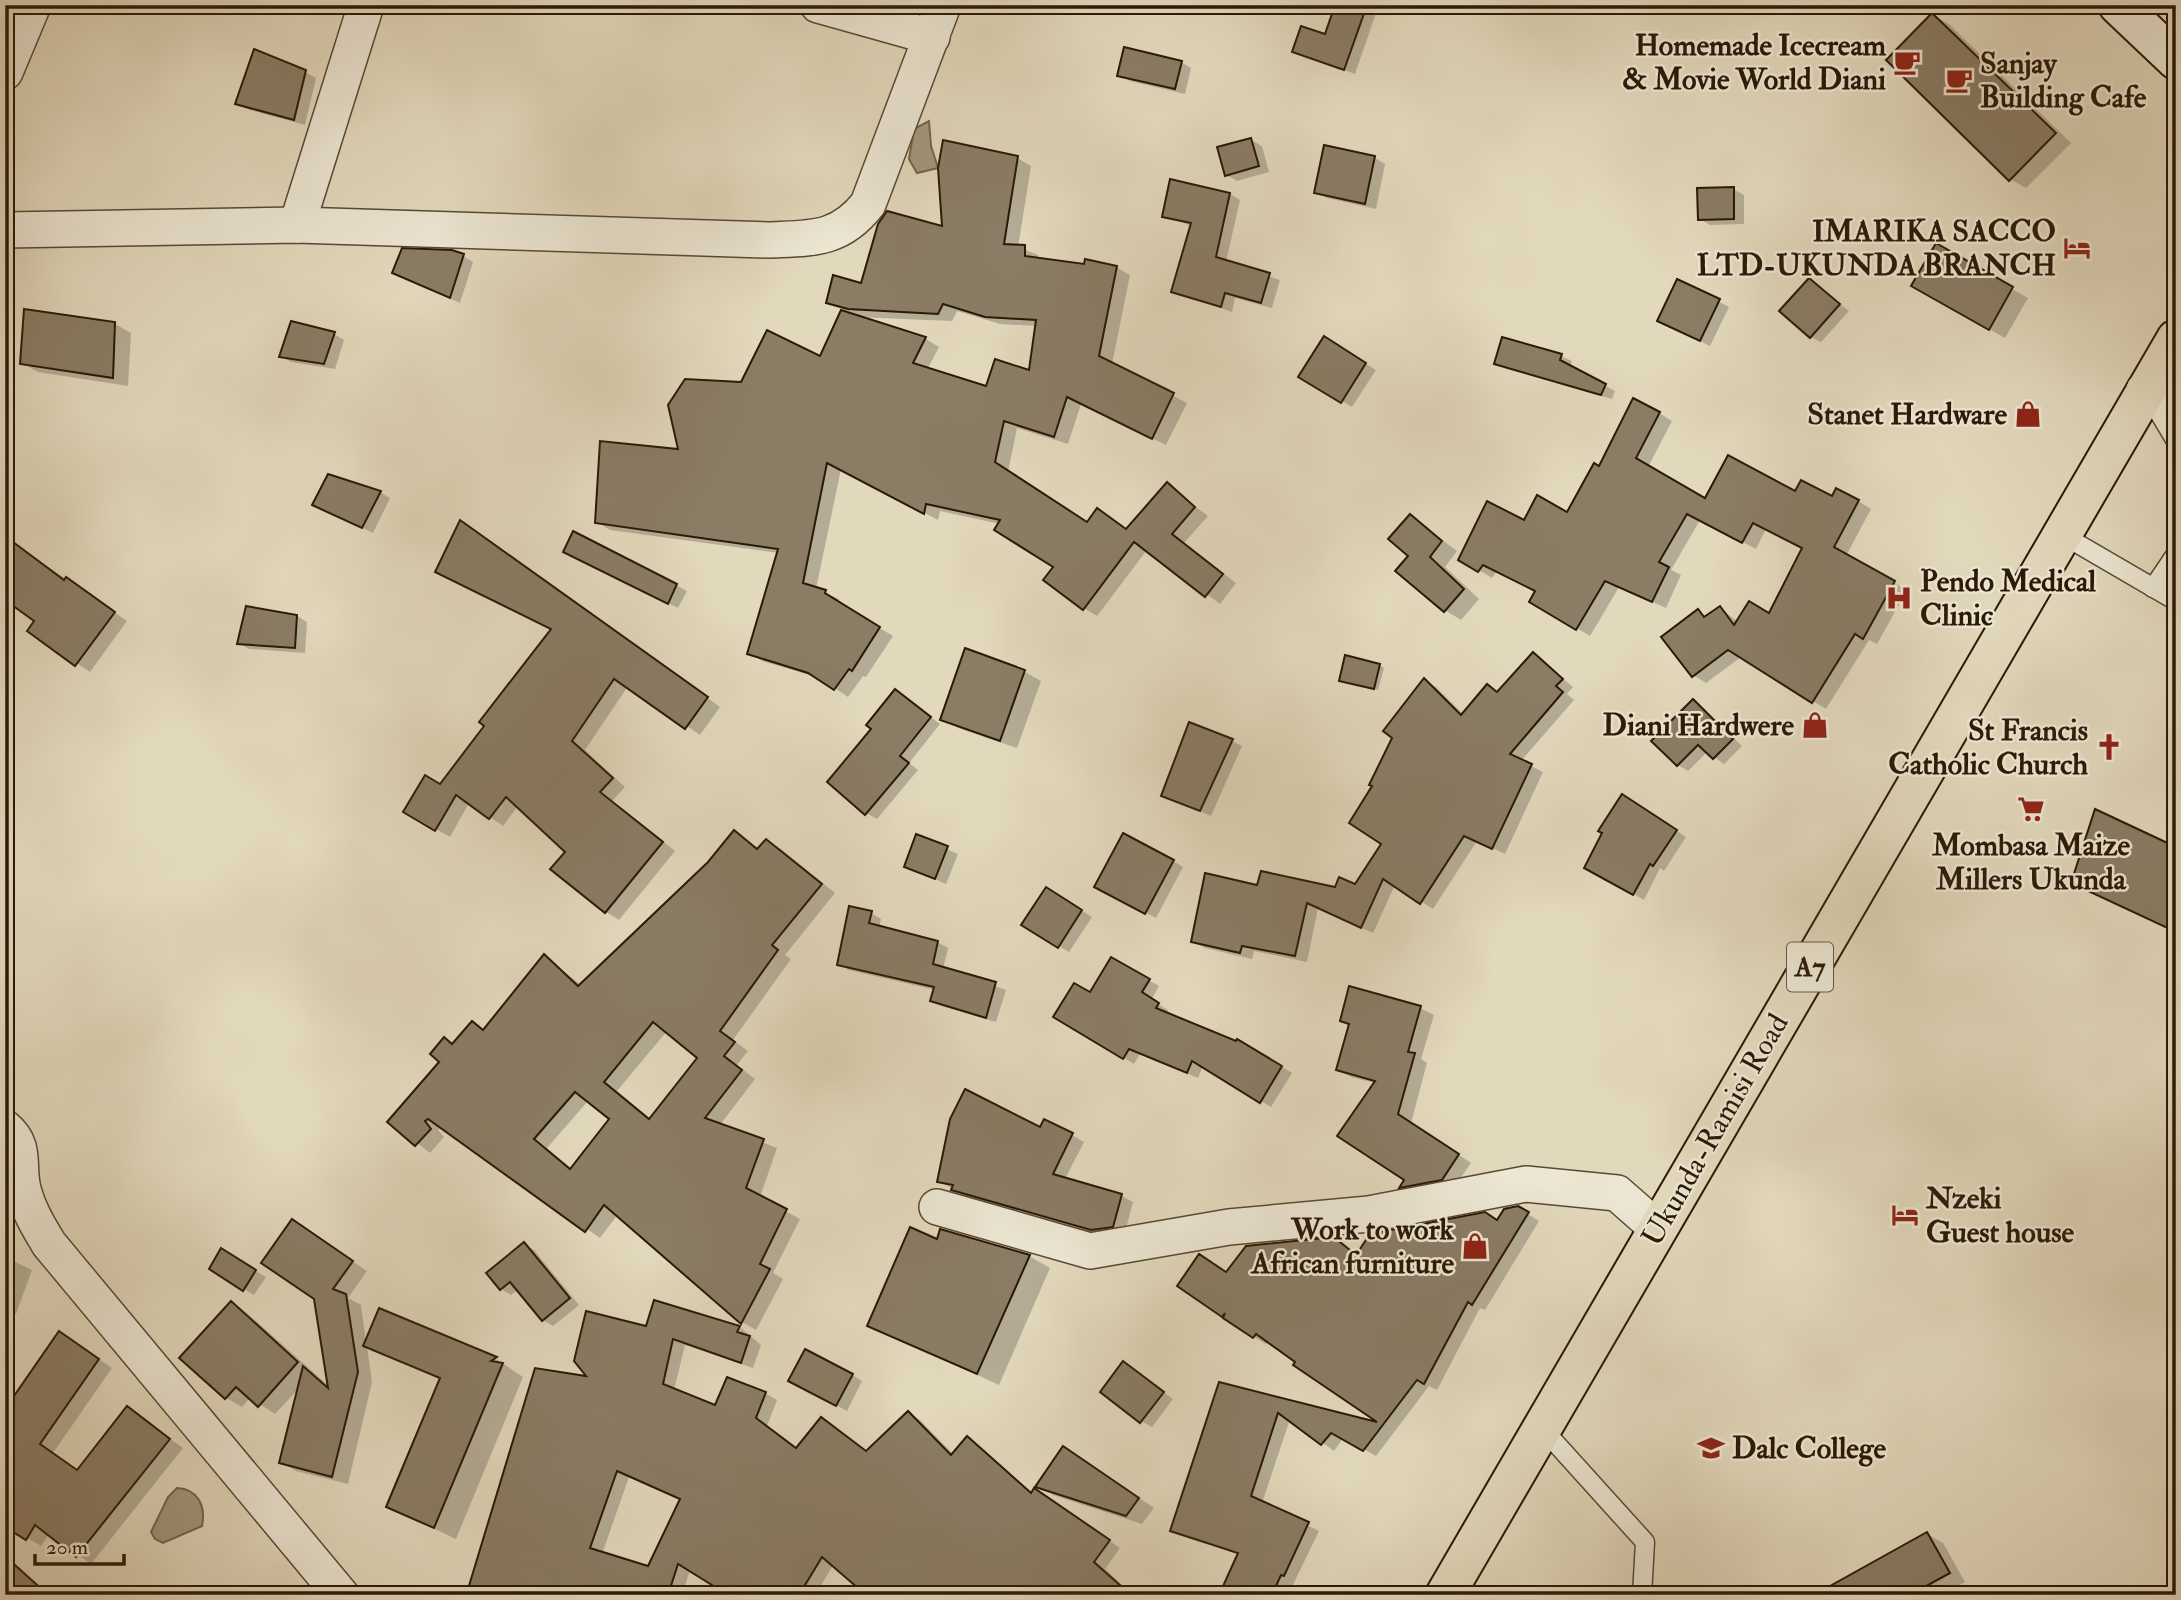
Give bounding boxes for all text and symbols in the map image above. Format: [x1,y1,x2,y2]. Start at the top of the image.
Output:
place label: Homemade Icecream & Movie World Diani [1622,27,1887,98]
place label: Sanjay Building Cafe [1980,45,2147,116]
cafe icon: Homemade Icecream & Movie World Diani [1892,47,1922,77]
cafe icon: Sanjay Building Cafe [1944,65,1974,95]
place label: IMARIKA SACCO LTD-UKUNDA BRANCH [1697,213,2056,284]
hotel icon: IMARIKA SACCO LTD-UKUNDA BRANCH [2062,233,2092,263]
place label: Stanet Hardware [1807,396,2007,433]
shop icon: Stanet Hardware [2013,399,2043,429]
place label: Pendo Medical Clinic [1920,563,2096,634]
hospital icon: Pendo Medical Clinic [1884,583,1914,613]
place label: Diani Hardwere [1602,707,1794,744]
shop icon: Diani Hardwere [1800,710,1830,740]
place label: St Francis Catholic Church [1888,712,2088,783]
church icon: St Francis Catholic Church [2094,732,2124,762]
supermarket icon: Mombasa Maize Millers Ukunda [2016,794,2046,824]
place label: Mombasa Maize Millers Ukunda [1931,827,2131,898]
road number: A7 [1787,942,1833,992]
street label: Ukunda-Ramisi Road [1633,1007,1797,1253]
place label: Nzeki Guest house [1925,1180,2075,1251]
hotel icon: Nzeki Guest house [1890,1200,1920,1230]
place label: Work to work African furniture [1249,1211,1455,1282]
shop icon: Work to work African furniture [1460,1231,1490,1261]
place label: Dalc College [1732,1430,1887,1467]
school or university icon: Dalc College [1696,1433,1726,1463]
scale bar [35,1523,124,1567]
text: 20 m [46,1534,88,1561]

